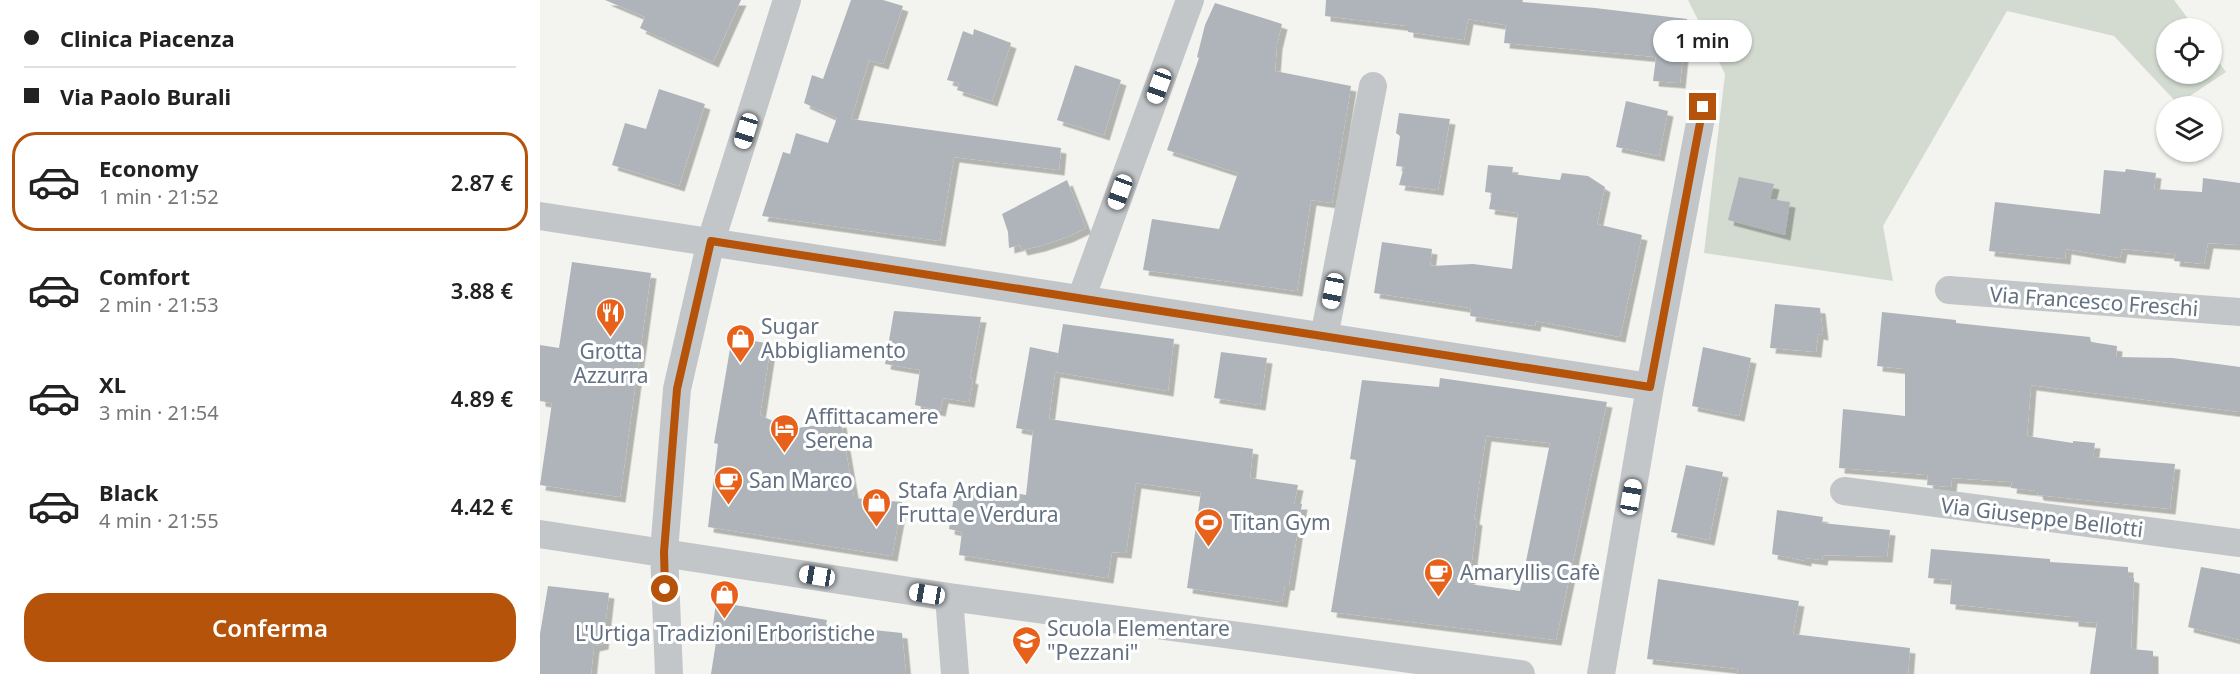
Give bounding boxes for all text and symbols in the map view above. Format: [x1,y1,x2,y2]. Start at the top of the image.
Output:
map controls [2156,18,2222,162]
button: locate [2156,18,2222,84]
callout: 1 min [1654,20,1752,62]
text: Clinica Piacenza [60,23,235,53]
text: 1 min [1675,27,1730,54]
car [1144,66,1174,106]
text: Via Paolo Burali [60,81,231,111]
route end [1689,93,1716,120]
button: layers [2156,96,2222,162]
car [732,111,760,151]
text: Economy [99,153,198,183]
icon: car [27,155,81,209]
text: 2.87 € [451,167,513,197]
car [1105,172,1135,212]
text: 1 min · 21:52 [99,183,219,210]
text: Comfort [99,261,190,291]
icon: car [27,263,81,317]
car [1321,272,1345,310]
text: 3.88 € [451,275,513,305]
street label: Via Francesco Freschi [1989,280,2199,322]
text: 2 min · 21:53 [99,291,219,318]
restaurant icon: Grotta Azzurra [595,296,627,338]
place label: Sugar Abbigliamento [761,312,906,364]
shop icon: Sugar Abbigliamento [724,322,756,364]
place label: Grotta Azzurra [574,337,648,389]
text: XL [99,369,126,399]
icon: car [27,371,81,425]
text: 4.89 € [451,383,513,413]
text: 3 min · 21:54 [99,399,219,426]
place label: Affittacamere Serena [805,402,939,454]
hotel icon: Affittacamere Serena [768,412,800,454]
cafe icon: San Marco [712,464,744,506]
place label: San Marco [749,466,853,494]
place label: Stafa Ardian Frutta e Verdura [898,476,1058,528]
text: Black [99,477,158,507]
car [1619,478,1643,516]
icon: car [27,479,81,533]
shop icon: Stafa Ardian Frutta e Verdura [861,486,893,528]
text: 4.42 € [451,491,513,521]
street label: Via Giuseppe Bellotti [1939,491,2145,543]
sports icon: Titan Gym [1193,506,1225,548]
text: 4 min · 21:55 [99,507,219,534]
place label: Titan Gym [1230,508,1331,536]
cafe icon: Amaryllis Cafè [1423,556,1455,598]
place label: Amaryllis Cafè [1460,558,1600,586]
car [798,564,836,588]
route start [651,575,678,602]
shop icon: L'Urtiga Tradizioni Erboristiche [709,578,741,620]
car [908,582,946,606]
button: Conferma [24,593,516,662]
place label: Scuola Elementare "Pezzani" [1047,614,1230,666]
place label: L'Urtiga Tradizioni Erboristiche [575,619,875,647]
school or university icon: Scuola Elementare "Pezzani" [1010,624,1042,666]

